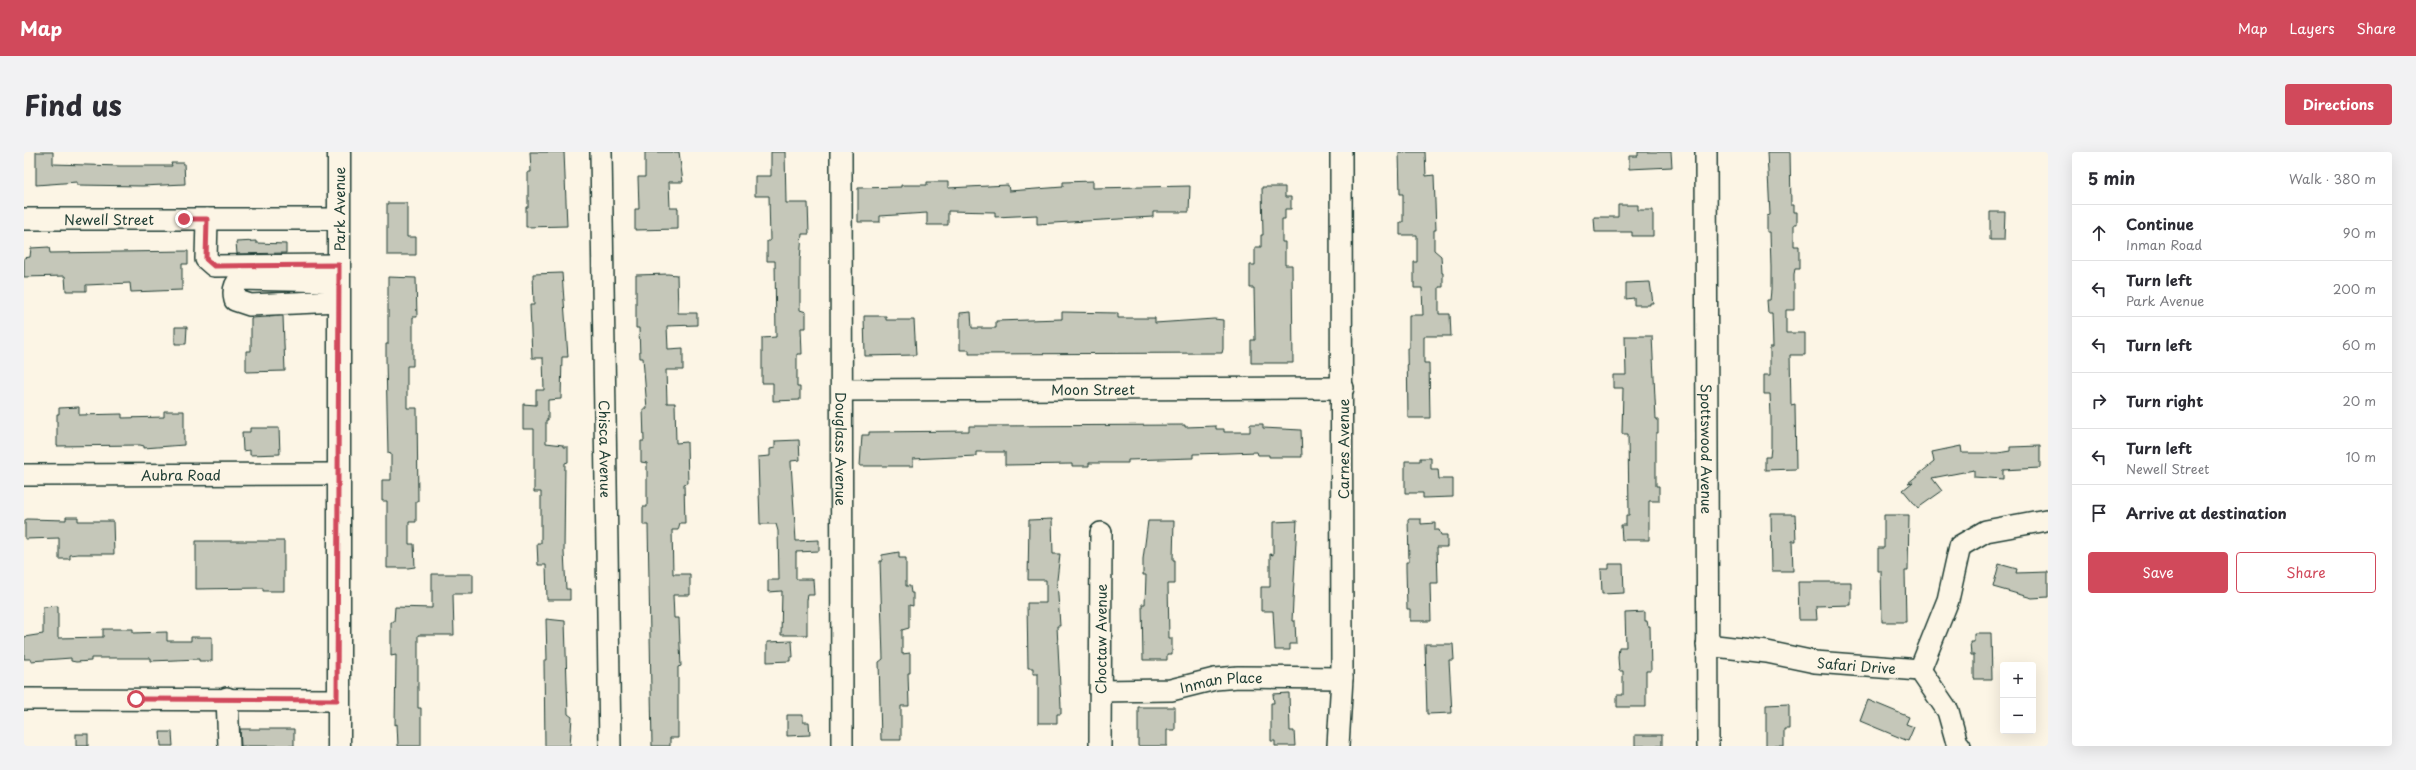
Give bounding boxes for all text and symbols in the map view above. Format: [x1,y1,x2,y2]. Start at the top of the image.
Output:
text: Map [20,14,62,42]
text: Map [2238,18,2268,39]
text: Layers [2290,18,2335,39]
text: Share [2357,18,2396,39]
text: Find us [24,83,122,126]
button: Directions [2285,84,2392,125]
text: 5 min [2088,165,2135,191]
street label: Park Avenue [329,166,350,251]
text: Walk · 380 m [2289,169,2376,188]
street label: Newell Street [64,209,154,230]
route end [175,210,193,228]
text: Continue [2126,212,2194,235]
icon: ahead [2088,222,2110,244]
text: 90 m [2343,223,2376,242]
text: Inman Road [2126,235,2202,254]
text: Turn left [2126,268,2192,291]
icon: left [2088,278,2110,300]
text: 200 m [2333,279,2376,298]
text: Park Avenue [2126,291,2204,310]
text: Turn left [2126,333,2192,356]
icon: left [2088,334,2110,356]
text: 60 m [2342,335,2376,354]
street label: Moon Street [1051,378,1135,400]
street label: Spottswood Avenue [1696,384,1718,515]
text: Turn right [2126,389,2203,412]
icon: right [2088,390,2110,412]
text: 20 m [2342,391,2376,410]
street label: Douglass Avenue [831,392,852,506]
street label: Carnes Avenue [1333,398,1354,499]
street label: Chisca Avenue [594,400,617,498]
text: Turn left [2126,436,2192,459]
icon: left [2088,446,2110,468]
text: 10 m [2346,447,2376,466]
text: Newell Street [2126,459,2209,478]
street label: Aubra Road [141,464,221,485]
text: Arrive at destination [2126,501,2287,524]
icon: arrive [2088,502,2110,524]
button: Save [2088,552,2228,593]
button: Share [2236,552,2376,593]
street label: Choctaw Avenue [1090,583,1111,694]
street label: Safari Drive [1816,652,1897,679]
map controls [2000,662,2036,734]
button: + [2000,662,2036,698]
street label: Inman Place [1177,666,1263,698]
route start [127,690,145,708]
button: − [2000,698,2036,734]

